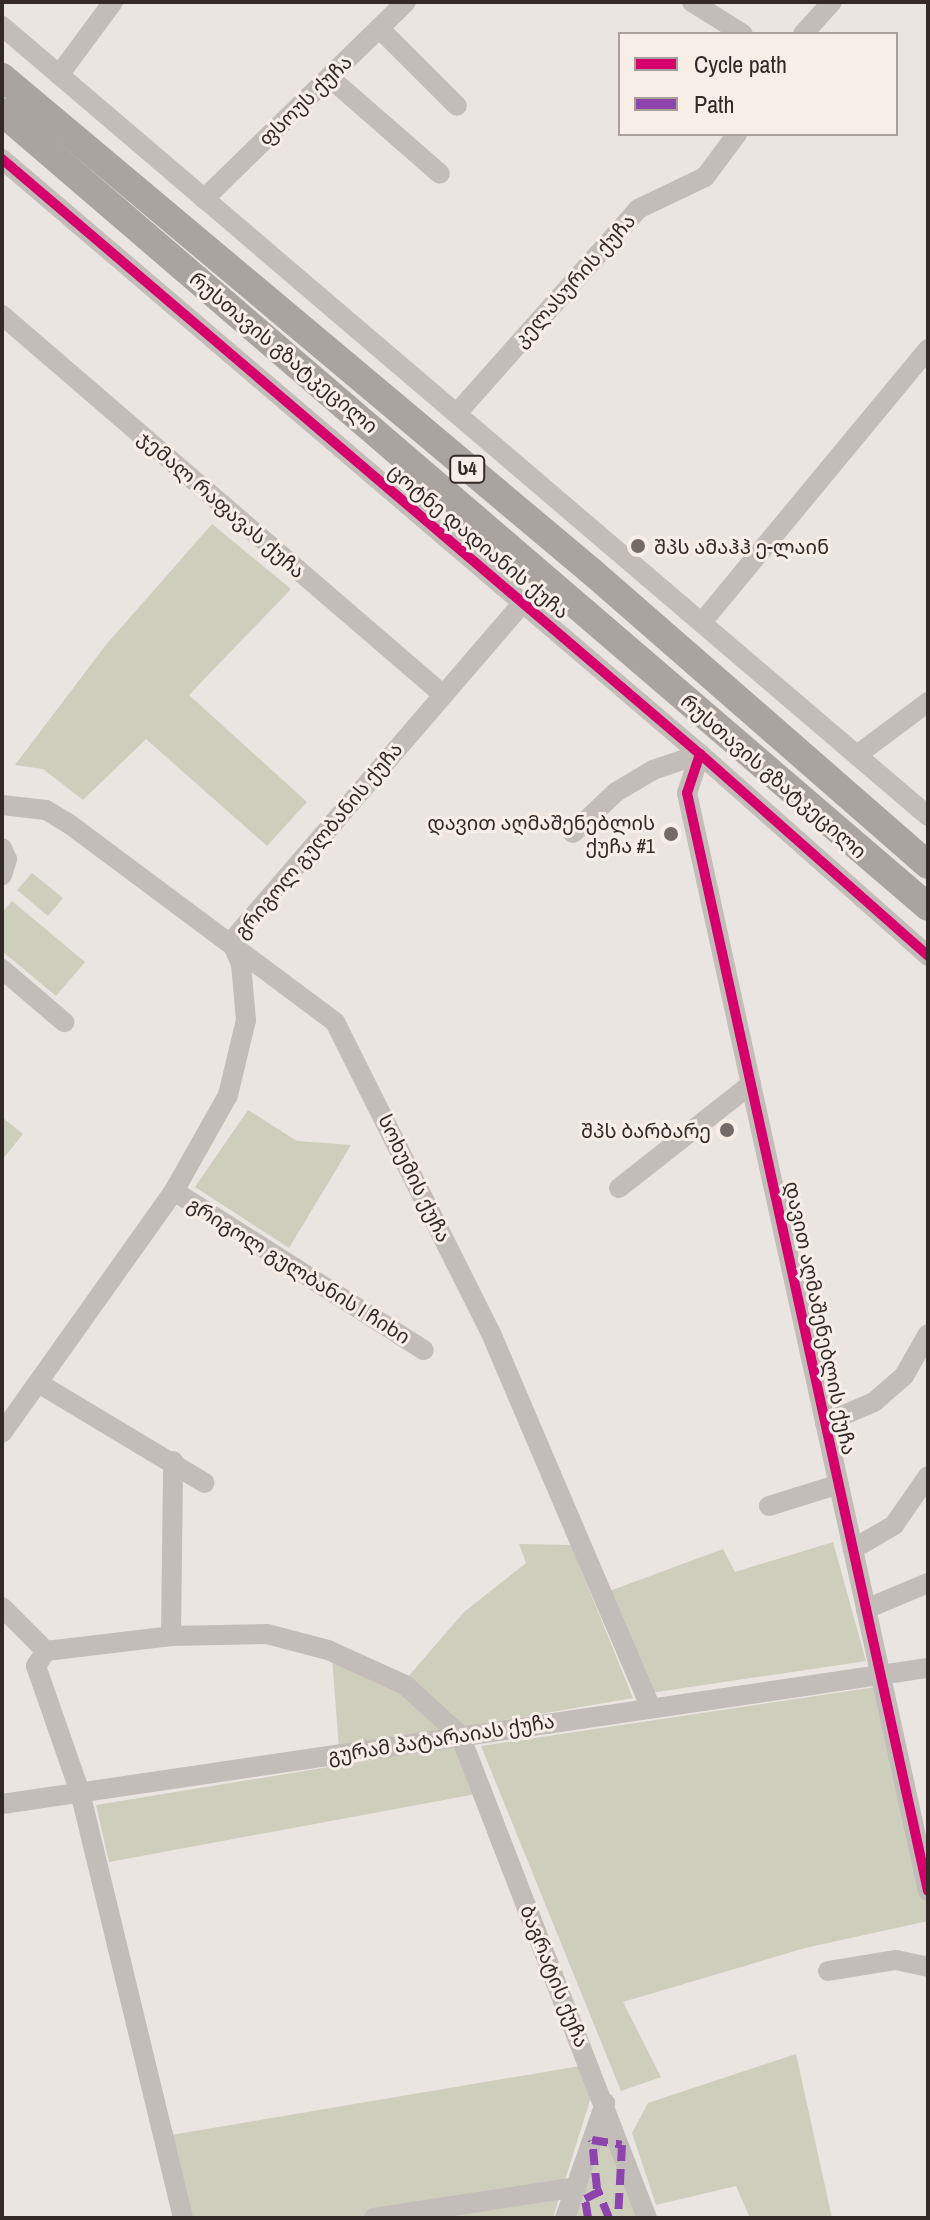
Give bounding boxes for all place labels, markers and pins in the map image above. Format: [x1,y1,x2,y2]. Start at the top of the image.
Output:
place label: შპს ამაჰჰ ე-ლაინ [654,534,829,558]
marker: შპს ამაჰჰ ე-ლაინ [629,537,647,555]
place label: დავით აღმაშენებლის ქუჩა #1 [427,810,655,857]
marker: დავით აღმაშენებლის ქუჩა #1 [662,825,680,843]
place label: შპს ბარბარე [581,1118,711,1142]
marker: შპს ბარბარე [718,1121,736,1139]

